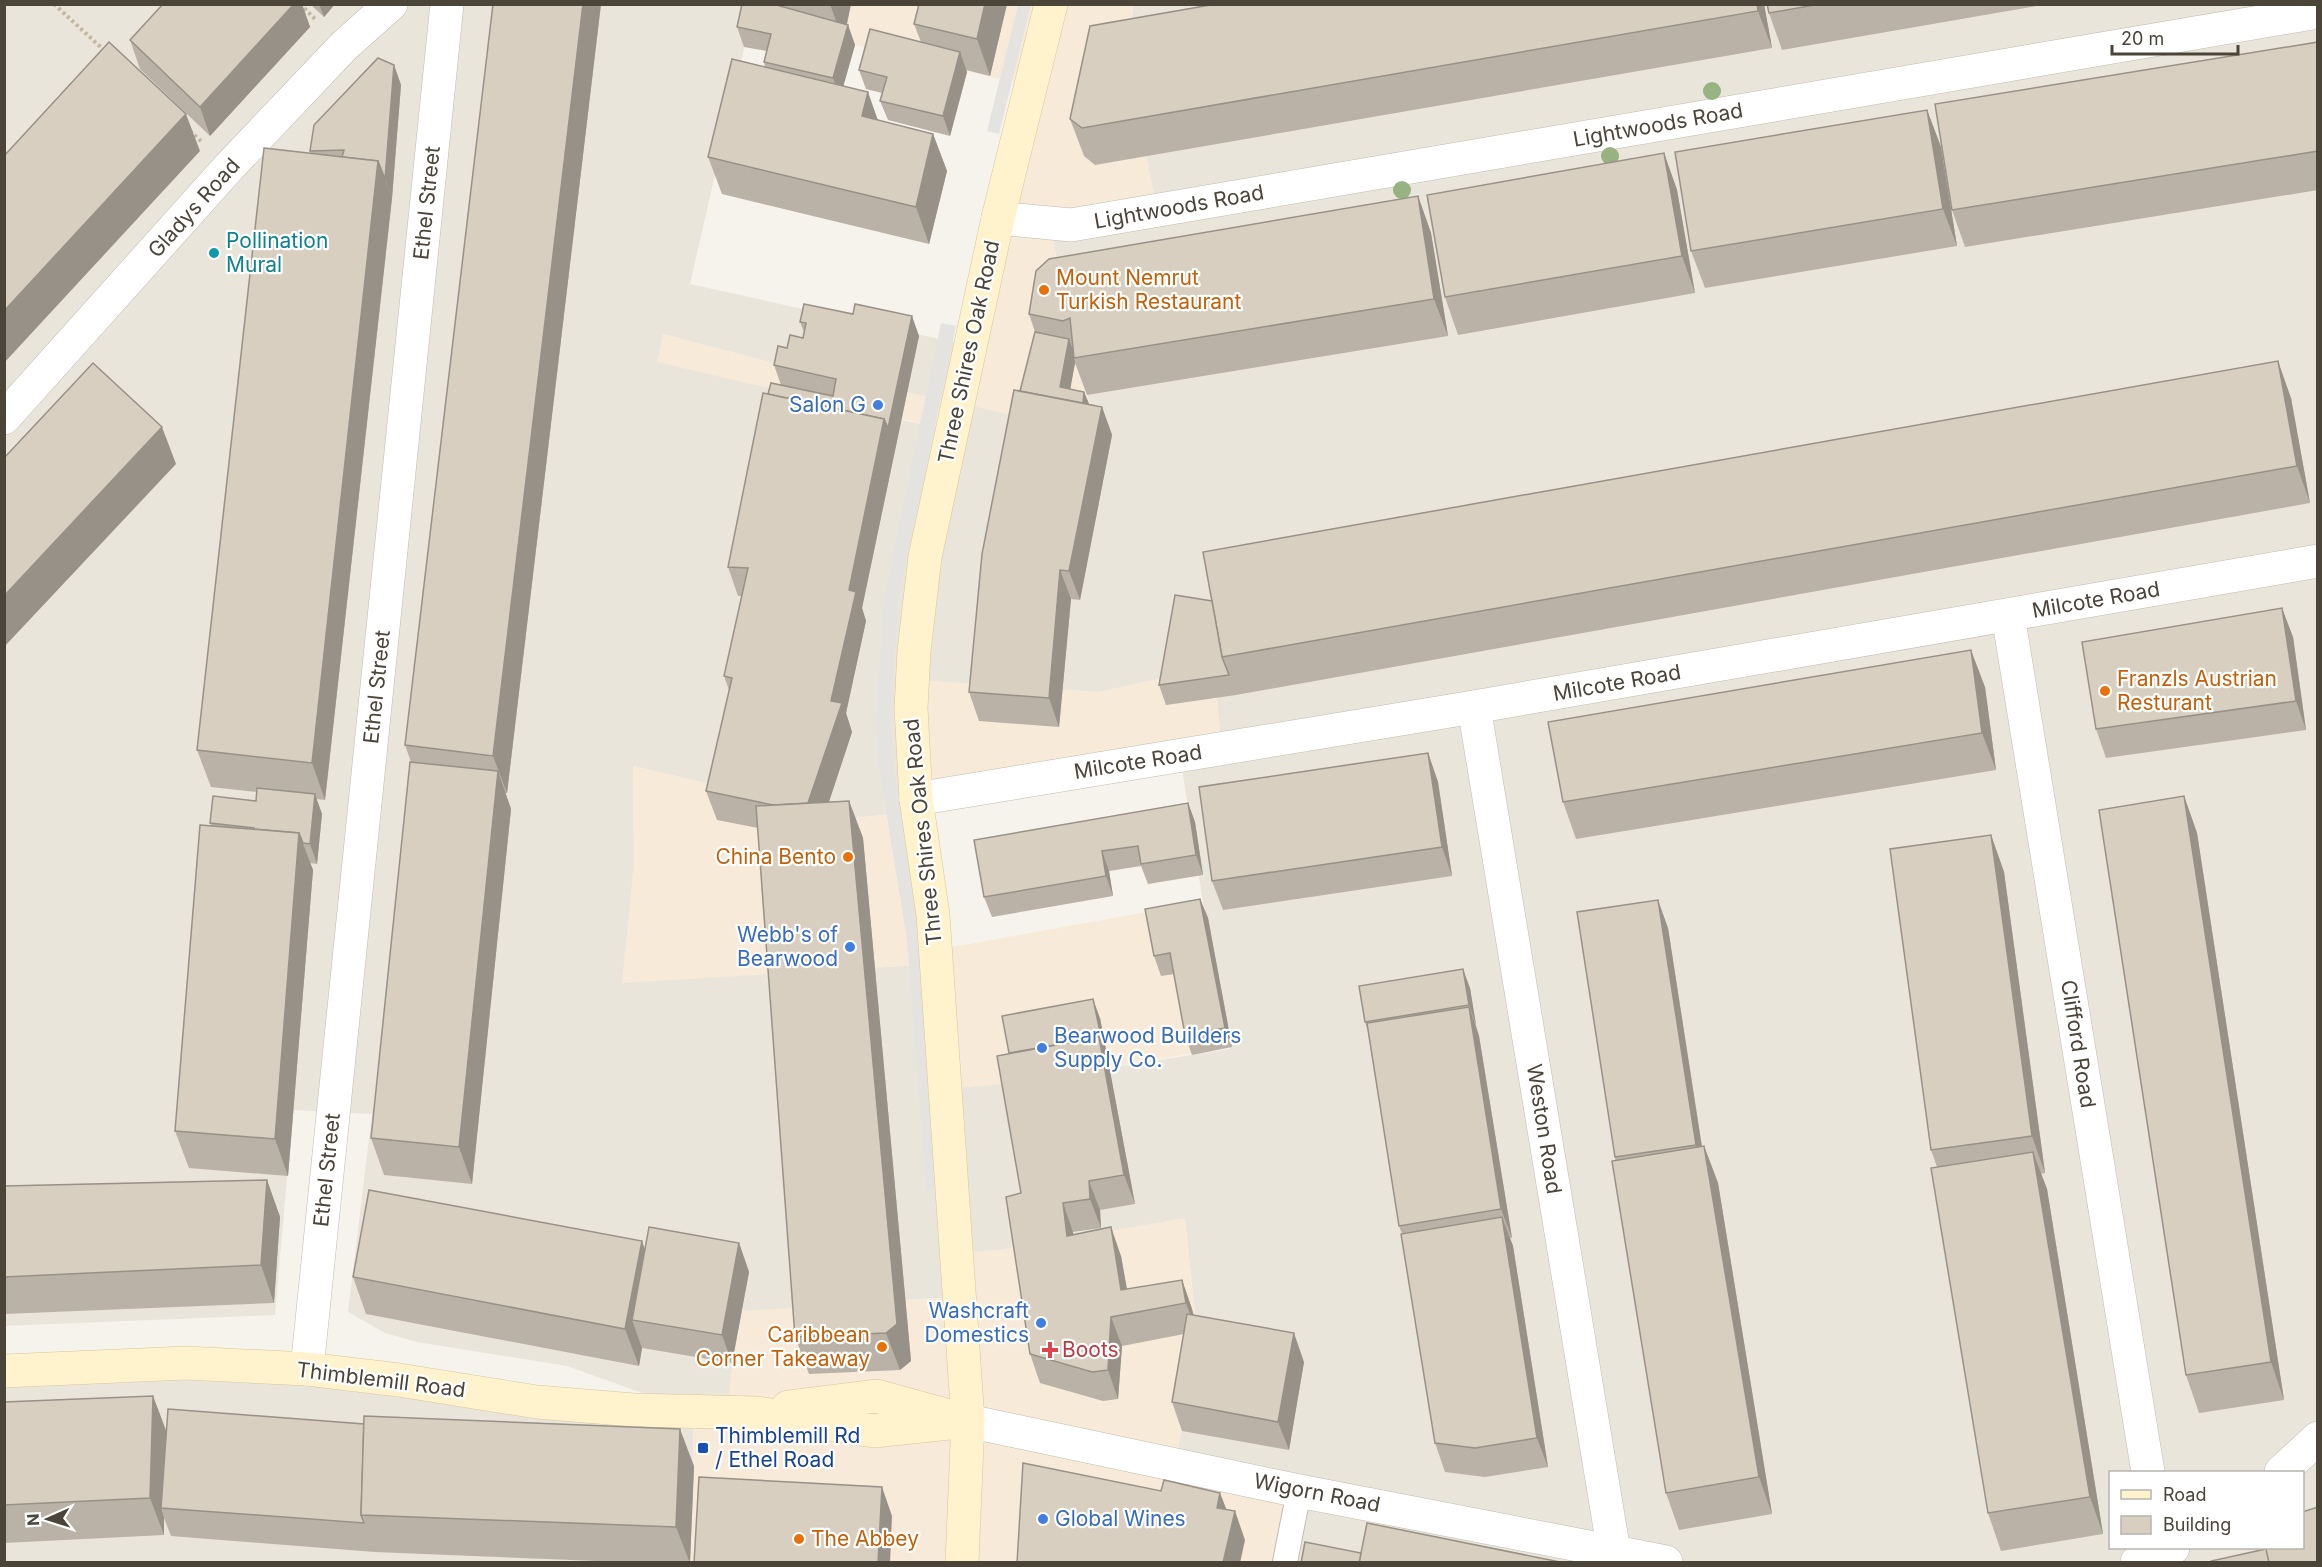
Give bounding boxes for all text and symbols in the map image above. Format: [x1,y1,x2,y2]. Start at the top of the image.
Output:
scale bar [2112,18,2238,56]
text: 20 m [2121,28,2164,49]
street label: Lightwoods Road [1571,97,1745,152]
street label: Ethel Street [408,145,445,261]
street label: Gladys Road [143,153,245,262]
street label: Lightwoods Road [1092,179,1266,234]
place label: Pollination Mural [226,228,328,277]
street label: Three Shires Oak Road [933,238,1004,466]
marker: Pollination Mural [207,246,221,260]
place label: Mount Nemrut Turkish Restaurant [1056,265,1242,314]
marker: Mount Nemrut Turkish Restaurant [1037,283,1051,297]
place label: Salon G [789,392,866,417]
marker: Salon G [871,398,885,412]
street label: Milcote Road [2030,576,2162,623]
street label: Ethel Street [358,629,395,745]
street label: Milcote Road [1551,659,1683,706]
place label: Franzls Austrian Resturant [2117,666,2277,715]
marker: Franzls Austrian Resturant [2098,684,2112,698]
street label: Three Shires Oak Road [898,718,947,947]
street label: Milcote Road [1072,739,1204,784]
place label: China Bento [715,844,836,869]
marker: China Bento [841,850,855,864]
place label: Webb's of Bearwood [737,922,838,971]
marker: Webb's of Bearwood [843,940,857,954]
street label: Clifford Road [2056,978,2101,1110]
place label: Bearwood Builders Supply Co. [1054,1023,1241,1072]
marker: Bearwood Builders Supply Co. [1035,1041,1049,1055]
street label: Weston Road [1522,1062,1567,1196]
street label: Ethel Street [308,1112,345,1228]
place label: Washcraft Domestics [924,1298,1029,1347]
marker: Washcraft Domestics [1034,1316,1048,1330]
place label: Caribbean Corner Takeaway [696,1322,870,1371]
place label: Boots [1062,1337,1119,1362]
marker: Caribbean Corner Takeaway [875,1340,889,1354]
marker: Boots [1043,1343,1057,1357]
street label: Thimblemill Road [295,1357,467,1402]
place label: Thimblemill Rd / Ethel Road [715,1423,860,1472]
marker: Thimblemill Rd / Ethel Road [696,1441,710,1455]
street label: Wigorn Road [1252,1468,1383,1517]
legend [2109,1471,2304,1549]
text: Road [2163,1484,2206,1505]
north arrow [18,1489,78,1549]
place label: Global Wines [1055,1506,1186,1531]
marker: Global Wines [1036,1512,1050,1526]
text: N [23,1513,43,1526]
text: Building [2163,1514,2231,1535]
place label: The Abbey [811,1526,919,1551]
marker: The Abbey [792,1532,806,1546]

